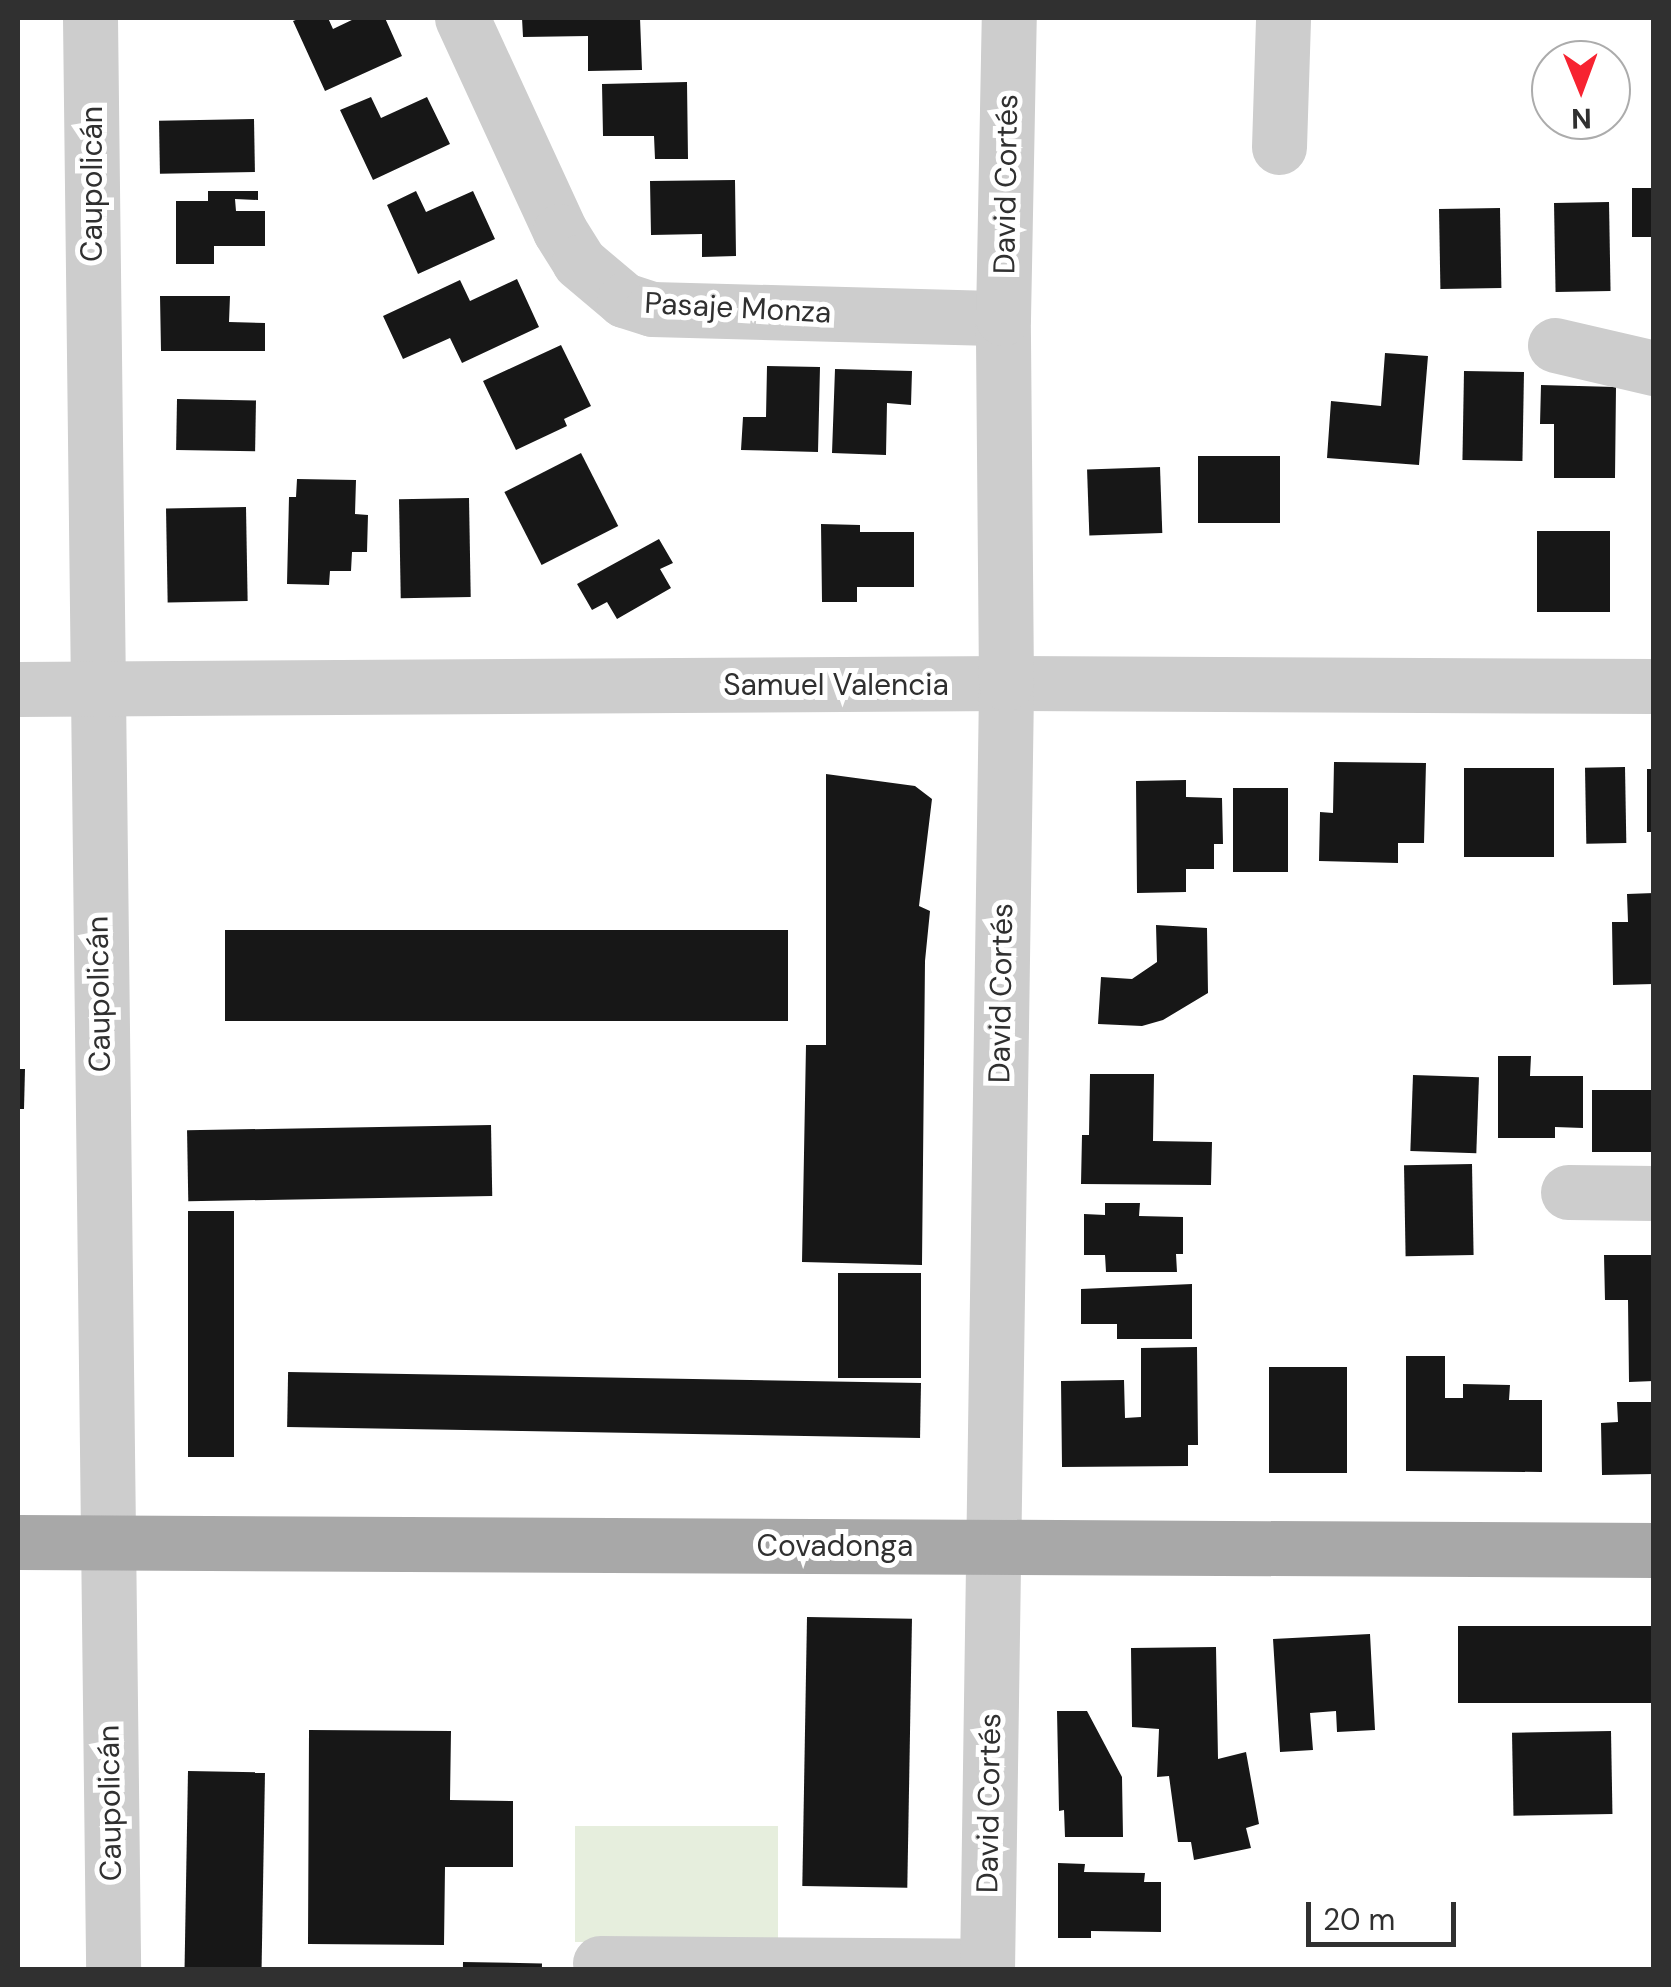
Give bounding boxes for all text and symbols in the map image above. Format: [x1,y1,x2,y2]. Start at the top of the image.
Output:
north arrow [1531,40,1631,140]
street label: David Cortés [986,94,1026,274]
text: N [1571,100,1592,137]
street label: Caupolicán [74,106,110,262]
street label: Pasaje Monza [644,285,832,331]
street label: Samuel Valencia [723,667,949,703]
street label: David Cortés [981,903,1021,1083]
street label: Caupolicán [80,916,118,1072]
street label: Covadonga [757,1528,913,1564]
street label: David Cortés [969,1713,1009,1893]
street label: Caupolicán [91,1725,129,1881]
scale bar [1311,1882,1461,1944]
text: 20 m [1323,1900,1395,1939]

